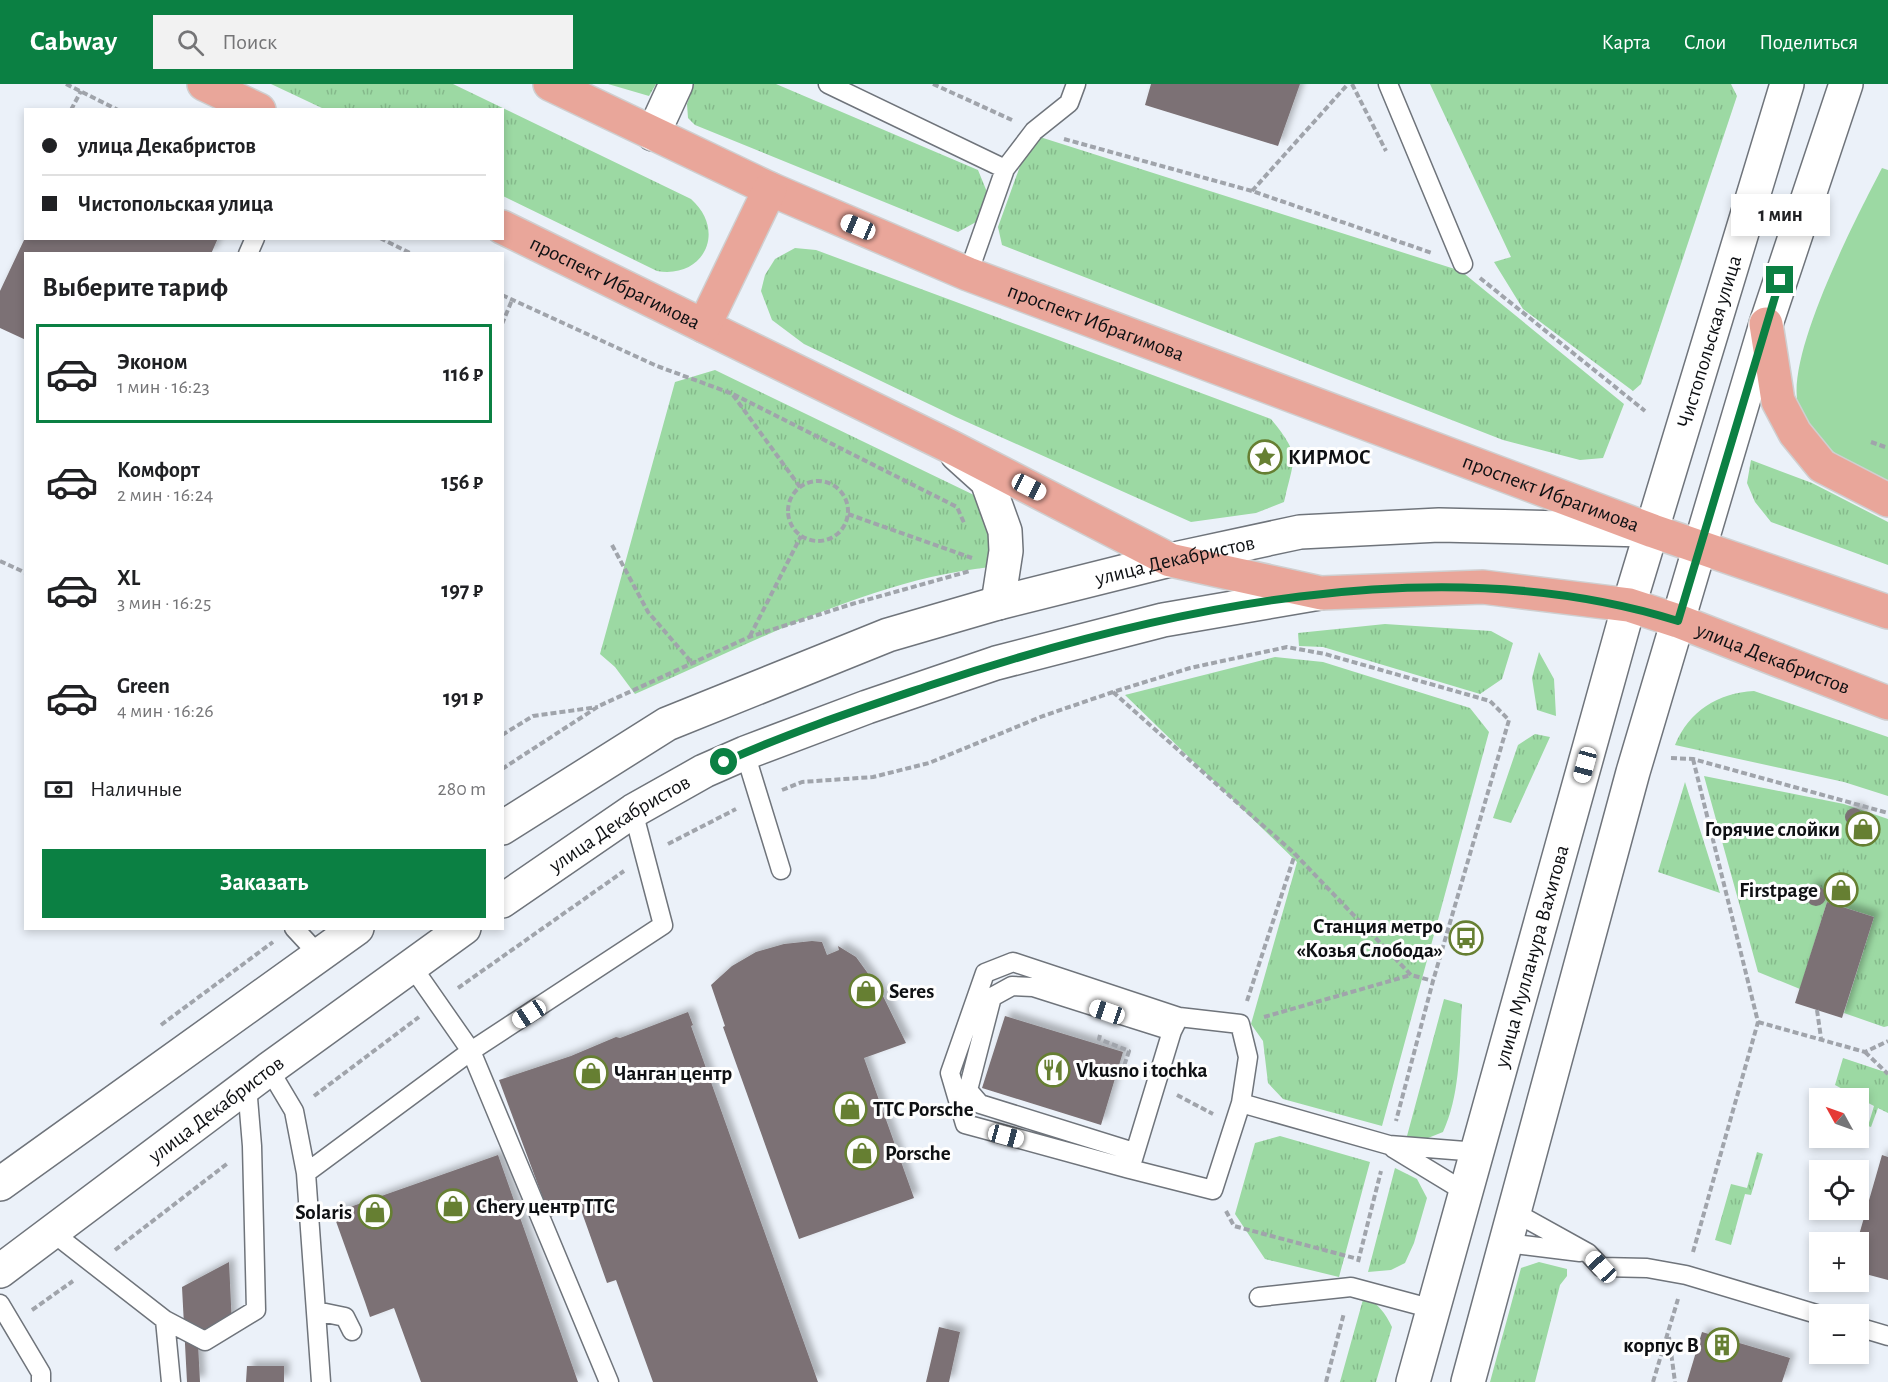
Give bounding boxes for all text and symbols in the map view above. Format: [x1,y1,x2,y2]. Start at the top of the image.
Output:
search box [153,15,573,69]
icon: search [174,26,207,59]
text: Cabway [30,28,117,56]
text: Поиск [222,31,277,53]
text: Карта [1601,32,1651,53]
text: Слои [1684,32,1726,53]
text: Поделиться [1759,32,1858,53]
text: улица Декабристов [78,135,256,157]
text: Чистопольская улица [78,193,274,215]
callout: 1 мин [1730,193,1830,235]
text: 1 мин [1758,205,1803,225]
car [838,212,878,242]
street label: проспект Ибрагимова [527,232,704,333]
street label: Чистопольская улица [1673,252,1745,430]
route end [1766,266,1793,293]
text: Выберите тариф [42,274,228,301]
street label: проспект Ибрагимова [1005,279,1188,365]
icon: car [45,347,99,401]
text: Эконом [117,351,188,373]
text: 116 ₽ [443,363,483,385]
text: 1 мин · 16:23 [117,377,210,397]
place icon: КИРМОС [1247,439,1283,475]
place label: КИРМОС [1288,447,1371,468]
street label: проспект Ибрагимова [1460,450,1643,536]
icon: car [45,455,99,509]
text: Комфорт [117,459,200,481]
text: 156 ₽ [441,471,483,493]
car [1009,471,1049,503]
text: 2 мин · 16:24 [117,485,213,505]
street label: улица Декабристов [1092,532,1257,589]
icon: car [45,563,99,617]
text: XL [117,567,140,589]
text: 197 ₽ [441,579,483,601]
text: 3 мин · 16:25 [117,593,211,613]
street label: улица Декабристов [1693,618,1853,698]
icon: car [45,671,99,725]
text: Green [117,675,170,697]
text: 191 ₽ [443,687,483,709]
text: 4 мин · 16:26 [117,701,214,721]
car [1572,745,1598,785]
route start [710,748,737,775]
street label: улица Декабристов [544,771,694,877]
icon: cash [42,773,75,806]
text: Наличные [90,778,182,800]
text: 280 m [438,779,486,799]
shop icon: Горячие слойки [1845,811,1881,847]
place label: Горячие слойки [1705,819,1840,840]
street label: улица Мулланура Вахитова [1490,842,1572,1071]
button: Заказать [42,849,486,918]
shop icon: Firstpage [1823,872,1859,908]
place label: Firstpage [1739,880,1818,901]
place label: Станция метро «Козья Слобода» [1296,916,1443,961]
bus stop icon: Станция метро «Козья Слобода» [1448,920,1484,956]
shop icon: Seres [848,973,884,1009]
place label: Seres [889,981,934,1002]
car [509,997,549,1031]
car [1087,998,1127,1026]
street label: улица Декабристов [144,1052,287,1167]
restaurant icon: Vkusno i tochka [1035,1052,1071,1088]
shop icon: Чанган центр [573,1055,609,1091]
place label: Vkusno i tochka [1076,1060,1208,1081]
place label: Чанган центр [614,1063,732,1084]
north arrow [1809,1088,1869,1148]
map controls [1809,1088,1869,1364]
shop icon: ТТС Porsche [832,1091,868,1127]
place label: ТТС Porsche [873,1099,974,1120]
car [986,1123,1026,1149]
shop icon: Porsche [844,1135,880,1171]
place label: Porsche [885,1143,951,1164]
button: locate [1809,1160,1869,1220]
shop icon: Chery центр ТТС [435,1188,471,1224]
shop icon: Solaris [357,1194,393,1230]
place label: Chery центр ТТС [476,1196,615,1217]
place label: Solaris [295,1202,352,1223]
button: + [1809,1232,1869,1292]
car [1582,1248,1620,1286]
button: − [1809,1304,1869,1364]
building icon: корпус В [1704,1327,1740,1363]
place label: корпус В [1623,1335,1699,1356]

